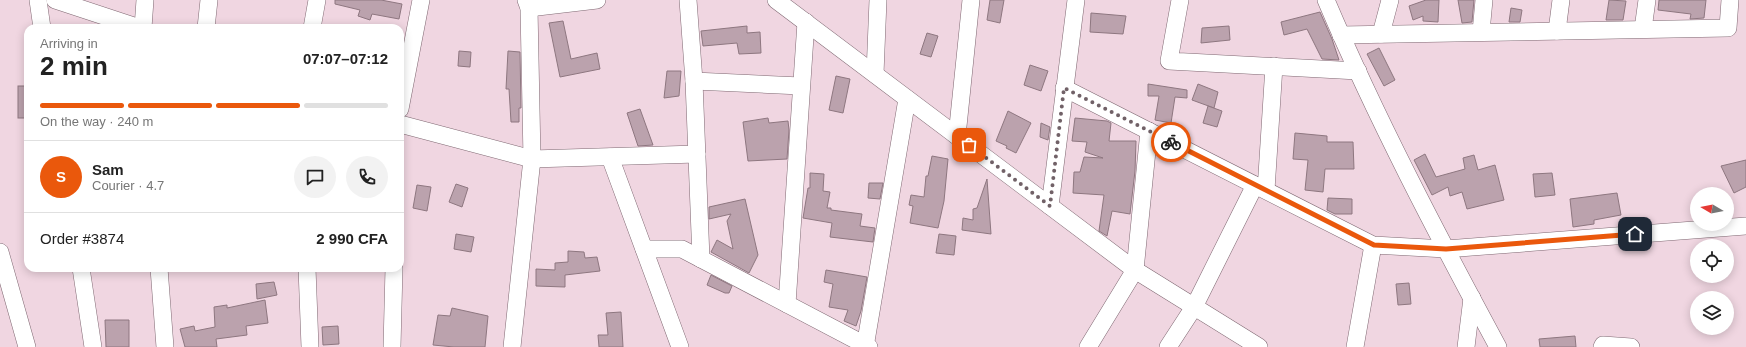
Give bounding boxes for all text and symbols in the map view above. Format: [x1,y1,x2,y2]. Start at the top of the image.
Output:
text: Arriving in [40,36,98,51]
text: 07:07–07:12 [303,50,388,67]
text: 2 min [40,51,108,81]
text: On the way · 240 m [40,114,153,129]
courier [1151,122,1191,162]
pin [952,128,986,162]
icon: bike [1160,131,1182,153]
icon: bag [958,134,980,156]
button: chat [294,156,336,198]
button: phone [346,156,388,198]
text: Sam [92,161,124,178]
text: S [56,168,66,185]
text: Courier · 4.7 [92,178,164,193]
north arrow [1690,187,1734,231]
map controls [1690,187,1734,335]
pin [1618,217,1652,251]
icon: home [1624,223,1646,245]
text: Order #3874 [40,230,124,247]
text: 2 990 CFA [316,230,388,247]
button: locate [1690,239,1734,283]
button: layers [1690,291,1734,335]

